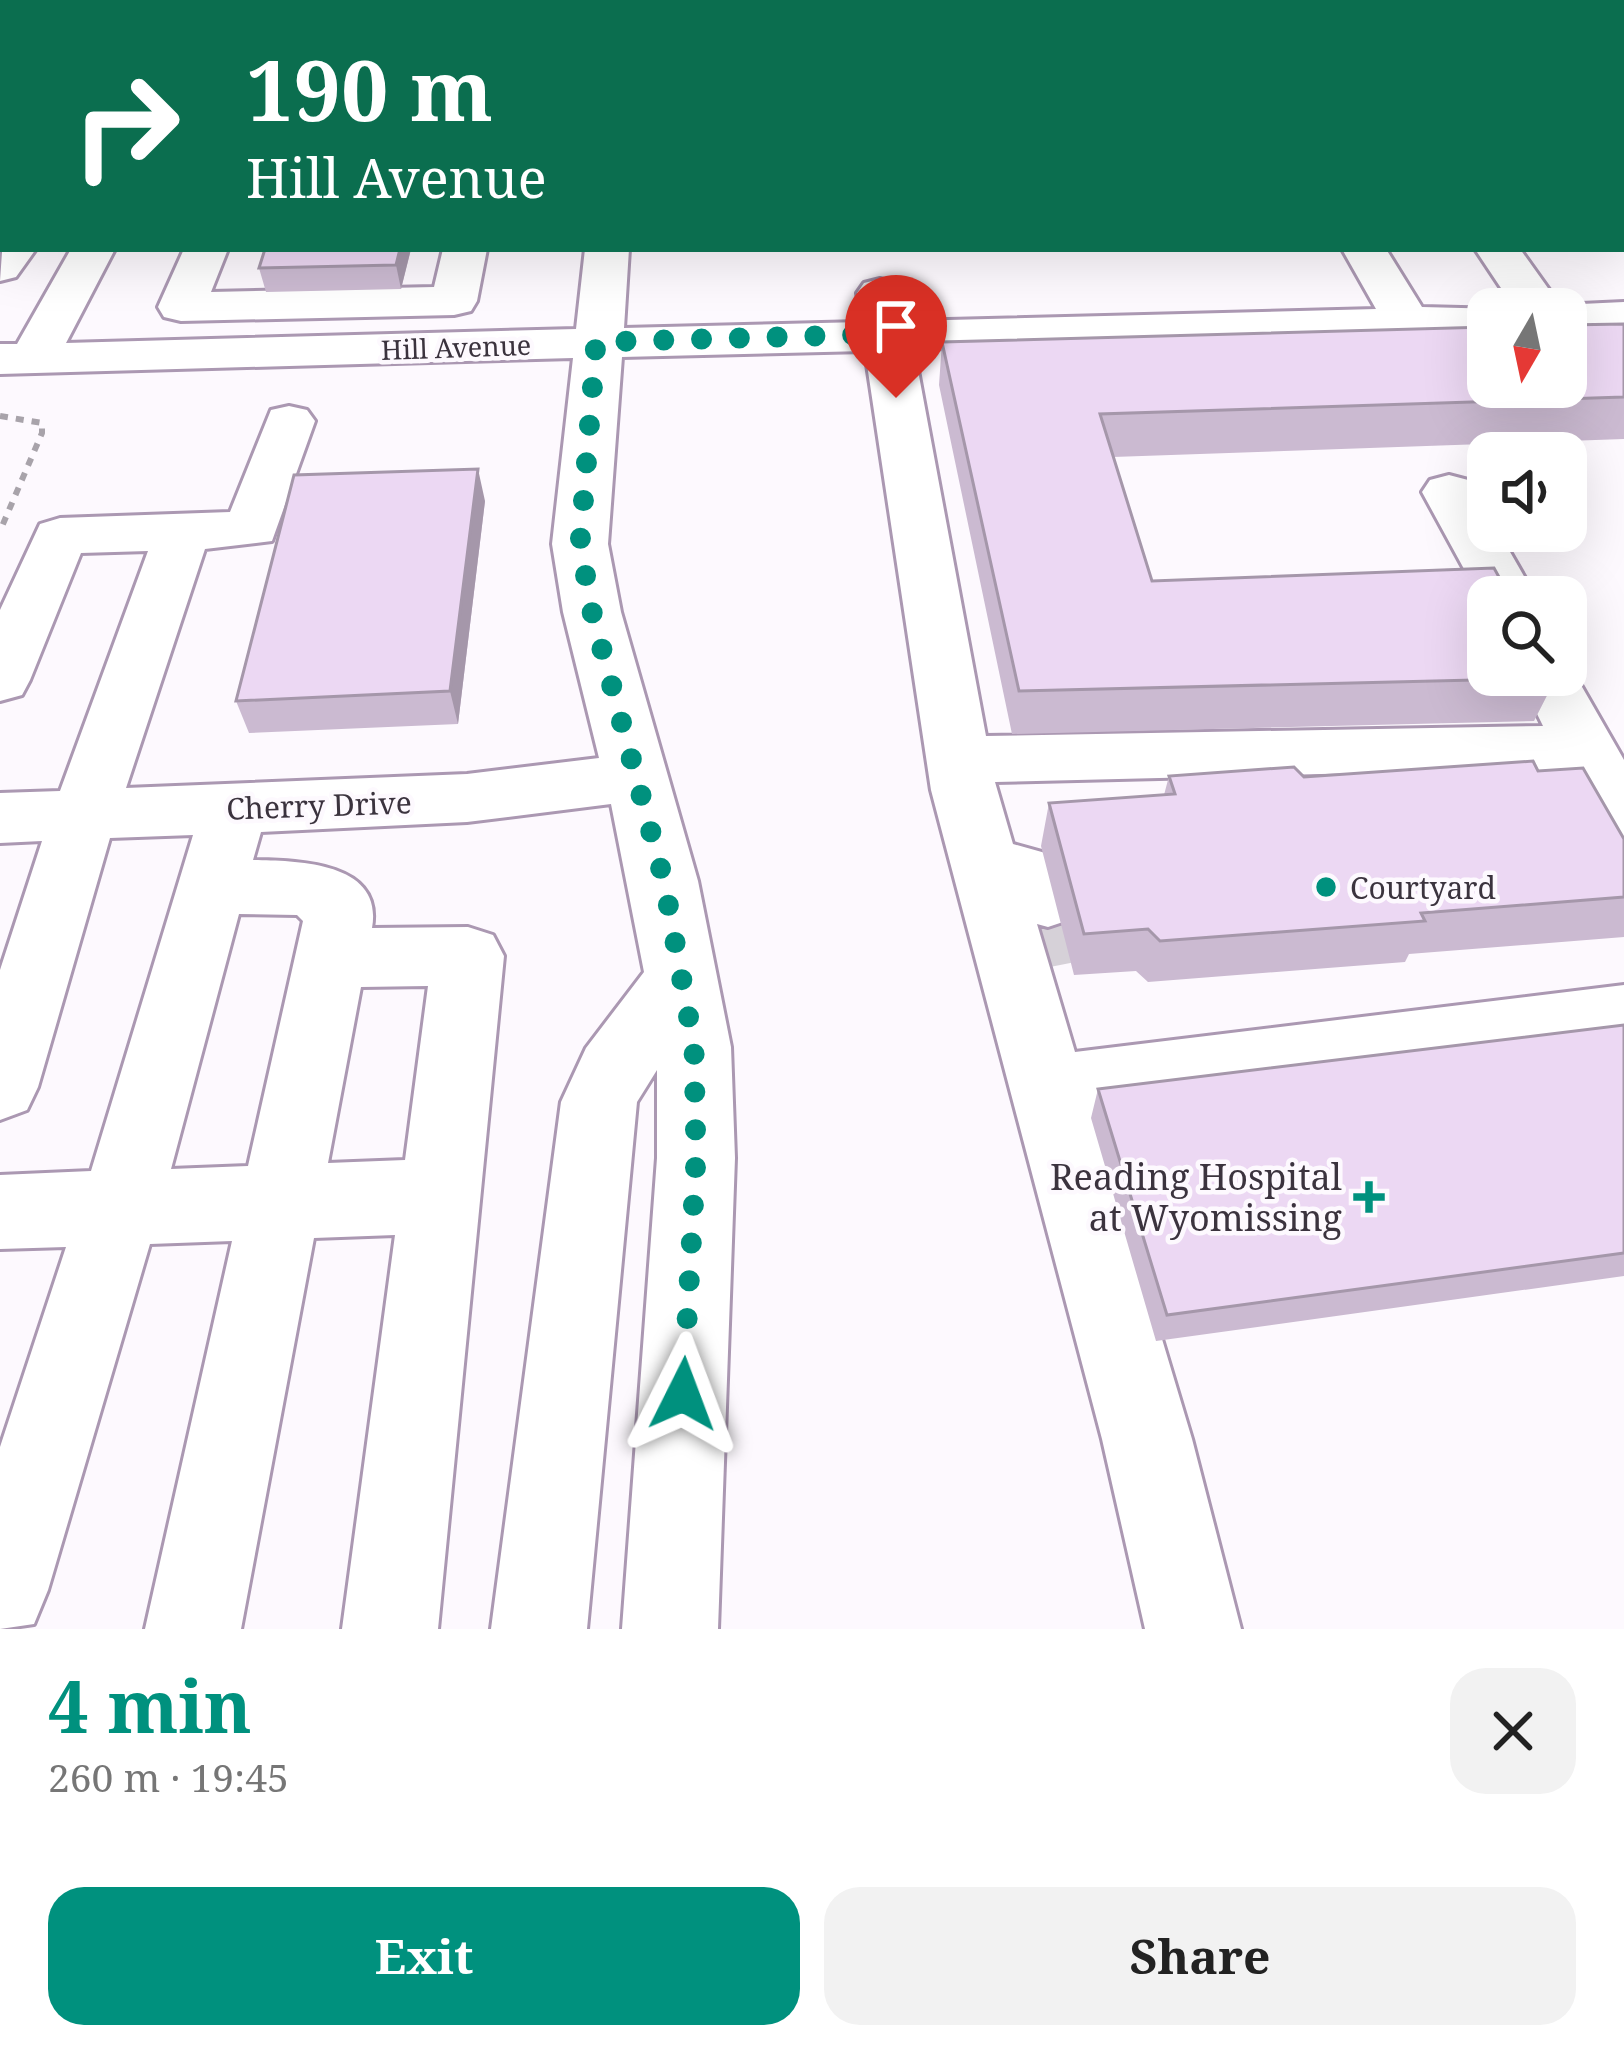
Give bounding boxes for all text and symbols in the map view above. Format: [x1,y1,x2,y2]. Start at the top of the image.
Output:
text: 190 m [246,31,493,146]
icon: right [48,48,204,204]
text: Hill Avenue [246,140,547,214]
pin [845,275,947,398]
north arrow [1467,288,1587,408]
map controls [1467,288,1587,696]
icon: arrive [863,293,929,359]
street label: Hill Avenue [380,326,532,368]
button: sound [1467,432,1587,552]
button: search [1467,576,1587,696]
street label: Cherry Drive [226,781,412,829]
place label: Courtyard [1350,867,1496,908]
marker: Courtyard [1313,874,1339,900]
place label: Reading Hospital at Wyomissing [1050,1152,1342,1242]
marker: Reading Hospital at Wyomissing [1353,1181,1385,1213]
position arrow [620,1331,746,1457]
text: 4 min [48,1656,252,1754]
button: close [1450,1668,1576,1794]
text: 260 m · 19:45 [48,1750,289,1803]
button: Exit [48,1887,800,2025]
button: Share [824,1887,1576,2025]

